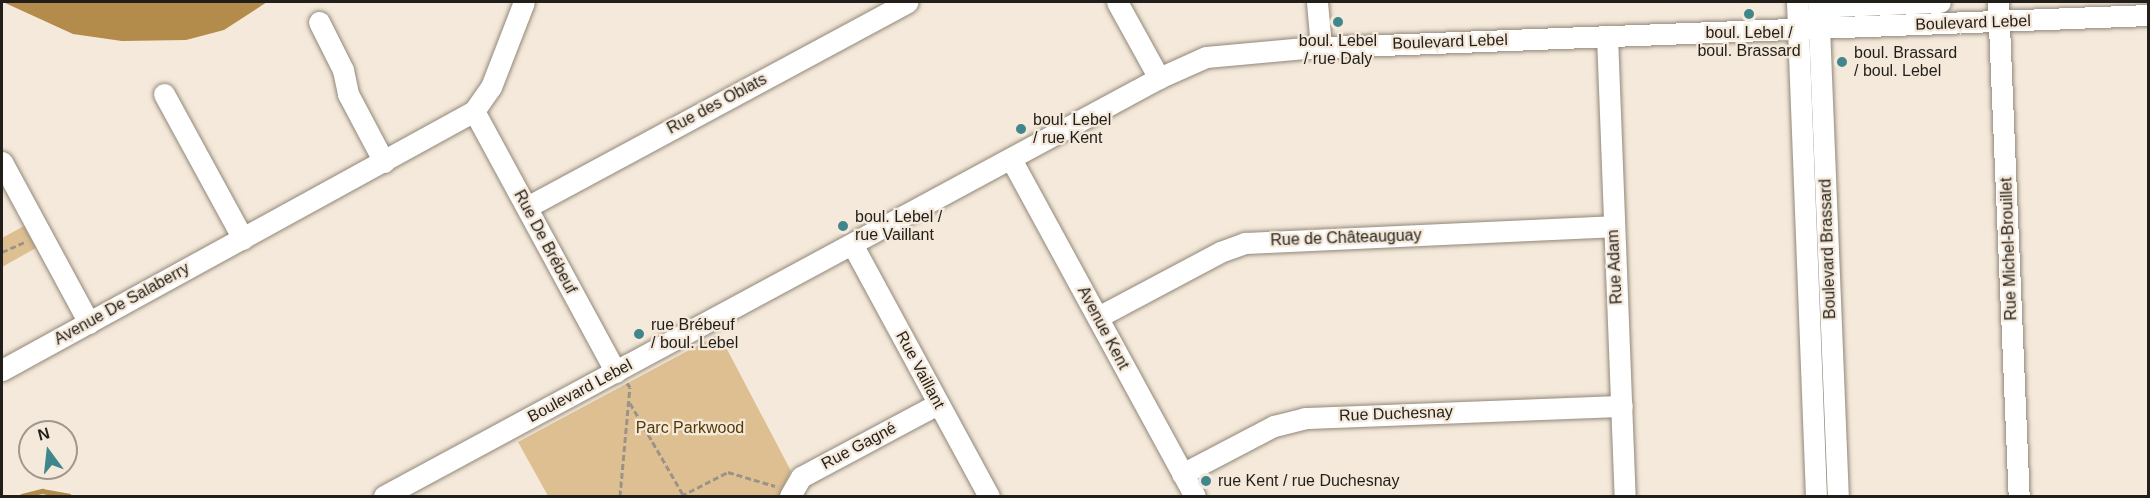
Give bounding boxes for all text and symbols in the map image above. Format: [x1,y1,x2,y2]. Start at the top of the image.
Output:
marker: boul. Lebel / boul. Brassard [1742,7,1756,21]
street label: Boulevard Lebel [1915,11,2031,35]
marker: boul. Lebel / rue Daly [1331,15,1345,29]
place label: boul. Lebel / boul. Brassard [1697,23,1801,61]
street label: Boulevard Lebel [1392,30,1508,54]
place label: boul. Lebel / rue Daly [1299,31,1377,69]
place label: boul. Brassard / boul. Lebel [1854,43,1957,81]
marker: boul. Brassard / boul. Lebel [1835,55,1849,69]
street label: Rue des Oblats [664,70,770,138]
place label: boul. Lebel / rue Kent [1033,110,1111,148]
marker: boul. Lebel / rue Kent [1014,122,1028,136]
street label: Rue Michel-Brouillet [1997,177,2021,321]
street label: Boulevard Brassard [1816,178,1840,320]
street label: Rue De Brébeuf [510,187,580,297]
place label: boul. Lebel / rue Vaillant [855,207,942,245]
marker: boul. Lebel / rue Vaillant [836,219,850,233]
street label: Rue de Châteauguay [1270,226,1422,250]
street label: Rue Adam [1603,229,1627,305]
street label: Avenue De Salaberry [51,259,193,349]
street label: Avenue Kent [1073,283,1133,373]
place label: rue Brébeuf / boul. Lebel [651,315,738,353]
marker: rue Brébeuf / boul. Lebel [632,327,646,341]
street label: Rue Vaillant [892,328,948,412]
street label: Boulevard Lebel [524,355,636,427]
street label: Rue Duchesnay [1339,402,1453,426]
park label: Parc Parkwood [636,418,744,438]
street label: Rue Gagné [818,418,900,474]
north arrow [18,420,78,480]
text: N [36,424,52,444]
place label: rue Kent / rue Duchesnay [1218,471,1399,491]
marker: rue Kent / rue Duchesnay [1199,474,1213,488]

